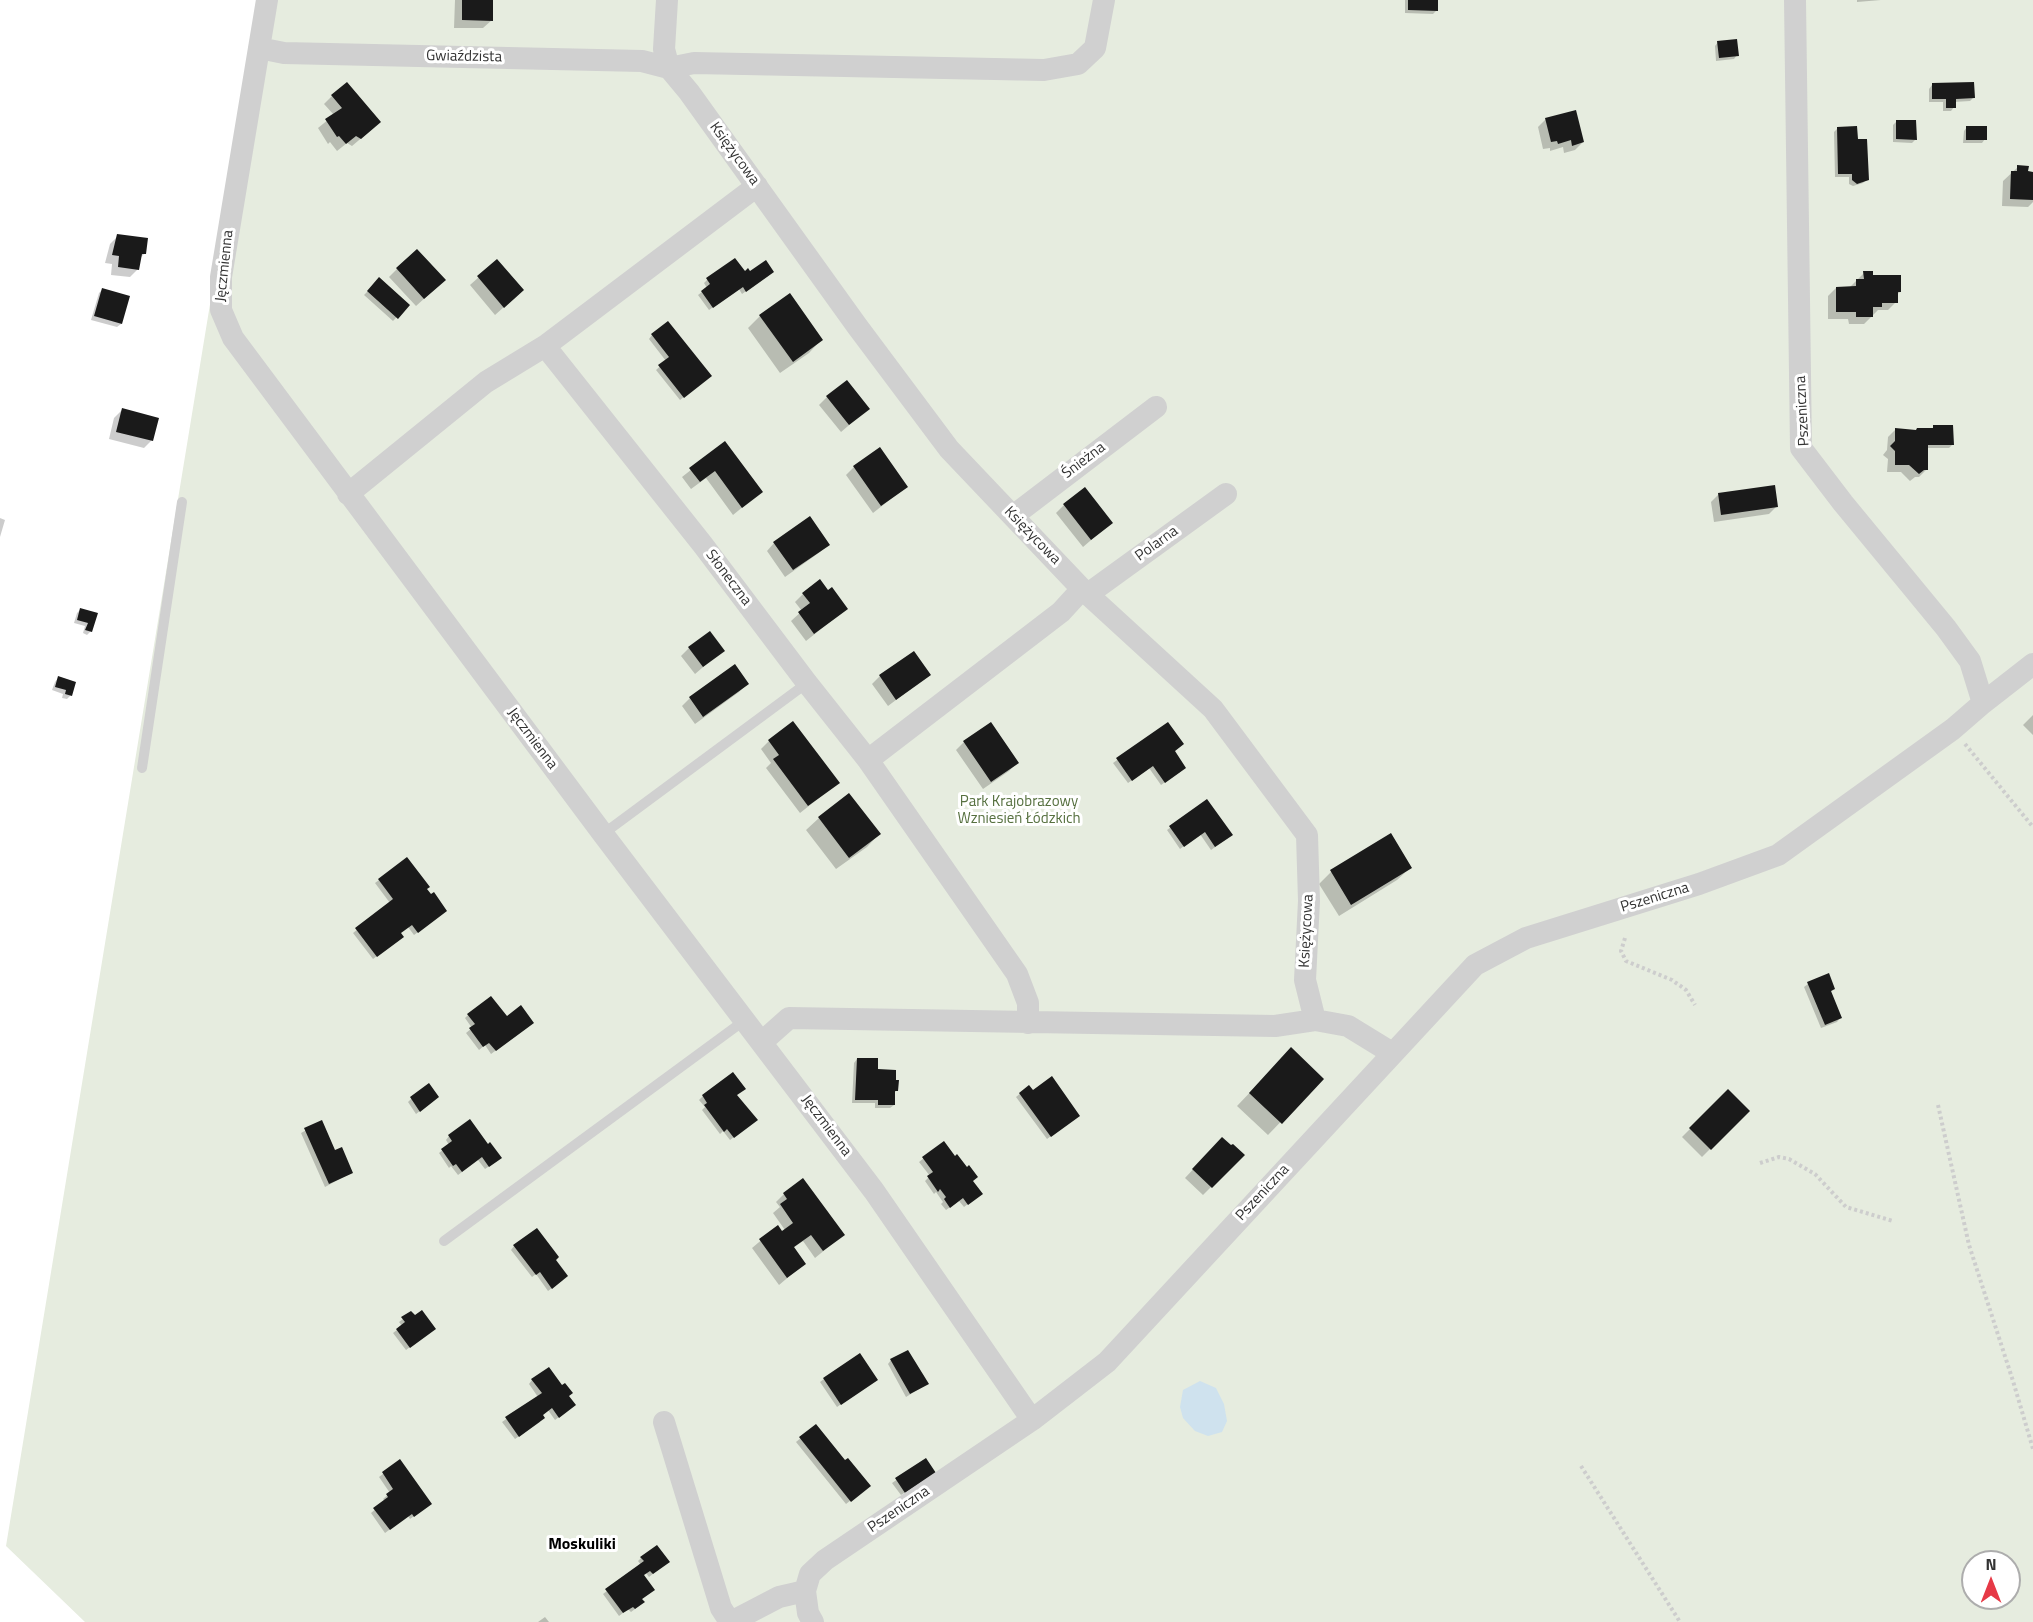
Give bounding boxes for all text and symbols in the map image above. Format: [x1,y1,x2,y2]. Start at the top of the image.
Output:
street label: Gwiaździsta [426,47,502,67]
street label: Księżycowa [705,119,763,189]
street label: Jęczmienna [212,229,238,303]
street label: Pszeniczna [1792,375,1814,447]
street label: Śnieżna [1059,439,1109,483]
street label: Księżycowa [1000,503,1064,569]
street label: Polarna [1132,522,1182,566]
street label: Słoneczna [701,547,755,609]
street label: Jęczmienna [503,705,561,773]
park label: Park Krajobrazowy Wzniesień Łódzkich [957,793,1081,828]
street label: Pszeniczna [1619,879,1691,917]
street label: Księżycowa [1296,894,1318,968]
street label: Jęczmienna [797,1092,855,1160]
street label: Pszeniczna [1232,1161,1294,1225]
street label: Pszeniczna [865,1483,933,1537]
district label: Moskuliki [548,1535,616,1555]
north arrow [1961,1550,2021,1610]
text: N [1985,1552,1997,1576]

